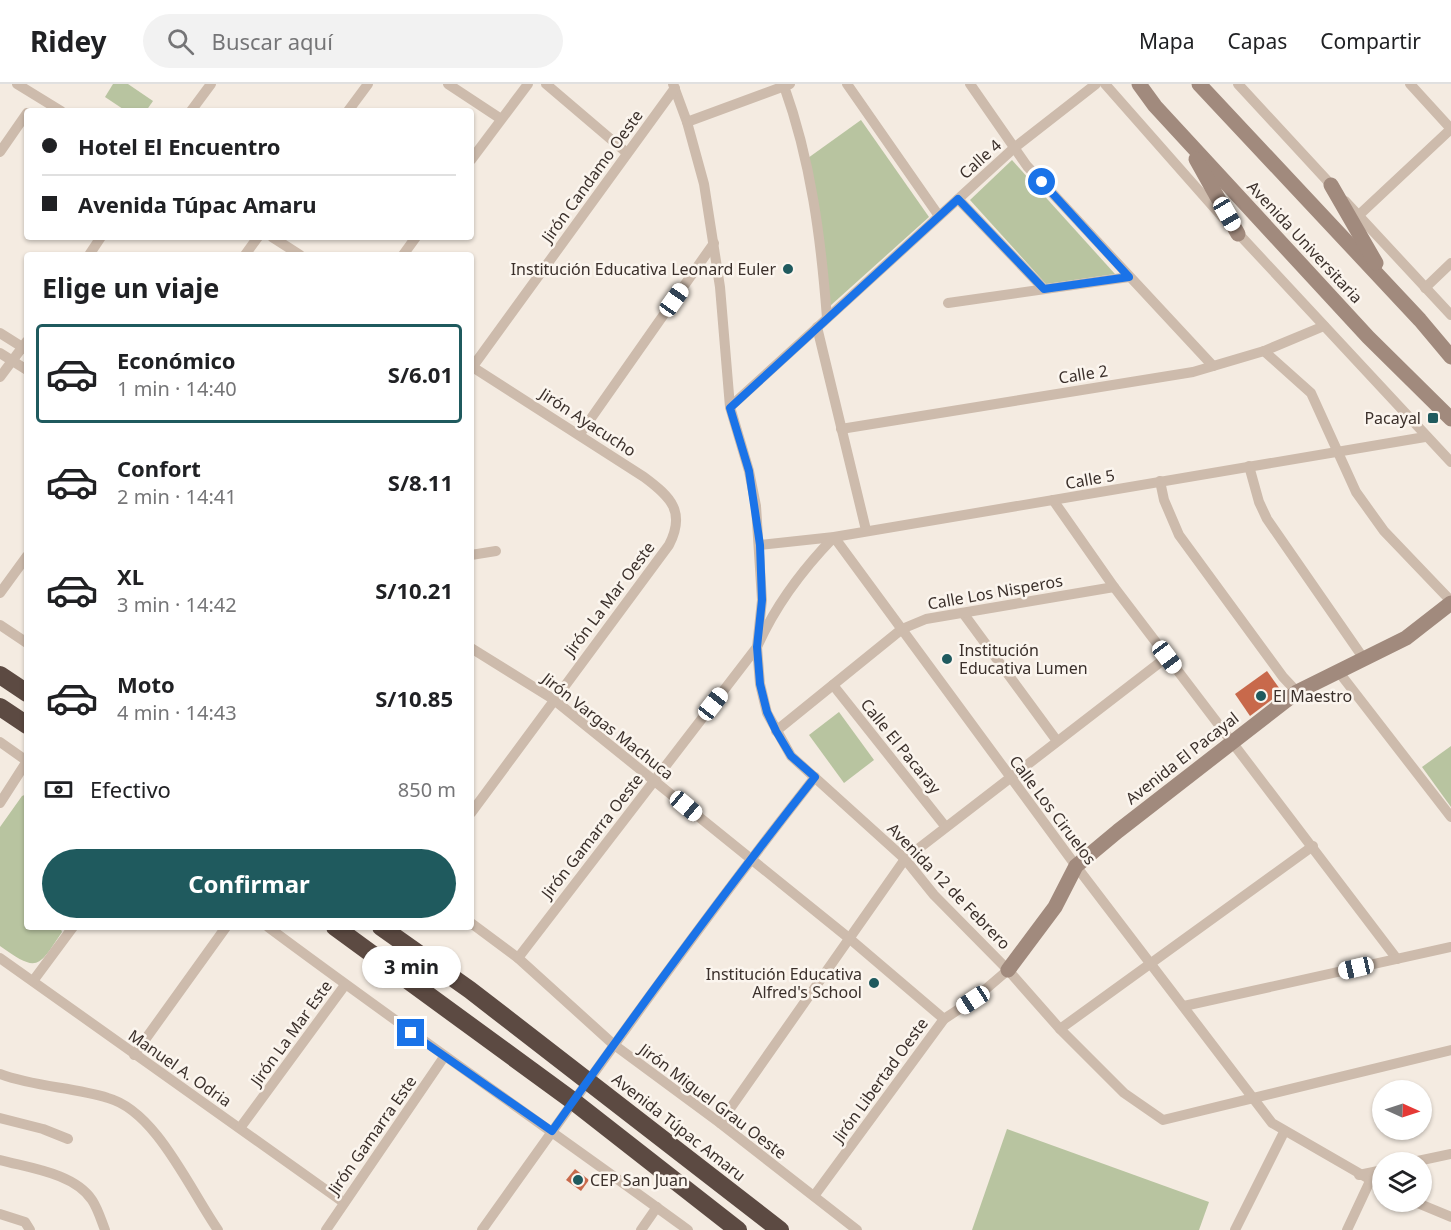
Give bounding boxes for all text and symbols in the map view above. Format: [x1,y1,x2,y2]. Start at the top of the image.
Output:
search box [143,14,563,68]
text: Ridey [30,22,107,60]
icon: search [164,25,197,58]
text: Buscar aquí [212,26,333,56]
text: Mapa [1139,27,1195,55]
text: Capas [1228,27,1287,55]
text: Compartir [1320,27,1421,55]
street label: Jirón Candamo Oeste [535,105,648,248]
text: Hotel El Encuentro [78,131,281,161]
street label: Calle 4 [954,134,1006,184]
route start [1028,168,1055,195]
street label: Avenida Universitaria [1242,176,1368,308]
text: Avenida Túpac Amaru [78,189,317,219]
car [1210,194,1244,234]
place label: Institución Educativa Leonard Euler [511,258,776,280]
marker: Institución Educativa Leonard Euler [781,262,795,276]
text: Elige un viaje [42,269,219,306]
car [656,280,692,320]
text: Económico [117,345,236,375]
icon: car [45,347,99,401]
text: S/6.01 [388,359,453,389]
street label: Calle 2 [1057,359,1109,389]
text: 1 min · 14:40 [117,375,237,402]
street label: Jirón Ayacucho [534,382,640,461]
place label: Pacayal [1364,407,1421,429]
marker: Pacayal [1426,411,1440,425]
text: Confort [117,453,201,483]
icon: car [45,455,99,509]
street label: Calle 5 [1064,464,1116,494]
text: S/8.11 [388,467,453,497]
text: 2 min · 14:41 [117,483,237,510]
street label: Jirón La Mar Oeste [557,537,659,662]
text: XL [117,561,144,591]
icon: car [45,563,99,617]
street label: Calle Los Nisperos [926,569,1064,615]
text: S/10.21 [375,575,453,605]
text: 3 min · 14:42 [117,591,237,618]
car [1149,637,1185,677]
place label: Institución Educativa Lumen [959,639,1088,679]
marker: Institución Educativa Lumen [940,652,954,666]
street label: Jirón Vargas Machuca [536,666,678,784]
text: Moto [117,669,175,699]
icon: car [45,671,99,725]
text: S/10.85 [375,683,453,713]
car [695,684,731,724]
place label: El Maestro [1273,685,1352,707]
marker: El Maestro [1254,689,1268,703]
street label: Calle El Pacaray [856,694,947,799]
text: 4 min · 14:43 [117,699,237,726]
street label: Avenida El Pacayal [1121,707,1243,809]
street label: Calle Los Ciruelos [1005,751,1101,869]
street label: Jirón Gamarra Oeste [535,769,648,905]
icon: cash [42,773,75,806]
text: Efectivo [90,774,171,804]
text: 850 m [398,776,456,803]
car [666,788,706,824]
street label: Avenida 12 de Febrero [883,818,1015,954]
button: Confirmar [42,849,456,918]
callout: 3 min [362,946,460,988]
text: 3 min [384,953,439,980]
car [1336,955,1376,981]
place label: Institución Educativa Alfred's School [706,963,862,1003]
street label: Jirón La Mar Este [244,976,337,1092]
marker: Institución Educativa Alfred's School [867,976,881,990]
car [953,983,993,1017]
street label: Jirón Libertad Oeste [826,1013,933,1148]
route end [397,1019,424,1046]
street label: Manuel A. Odria [124,1024,236,1112]
street label: Jirón Miguel Grau Oeste [633,1037,791,1164]
street label: Avenida Túpac Amaru [608,1068,750,1186]
street label: Jirón Gamarra Este [322,1071,421,1200]
north arrow [1372,1080,1432,1140]
map controls [1372,1080,1432,1212]
button: layers [1372,1152,1432,1212]
place label: CEP San Juan [590,1169,688,1191]
marker: CEP San Juan [571,1173,585,1187]

